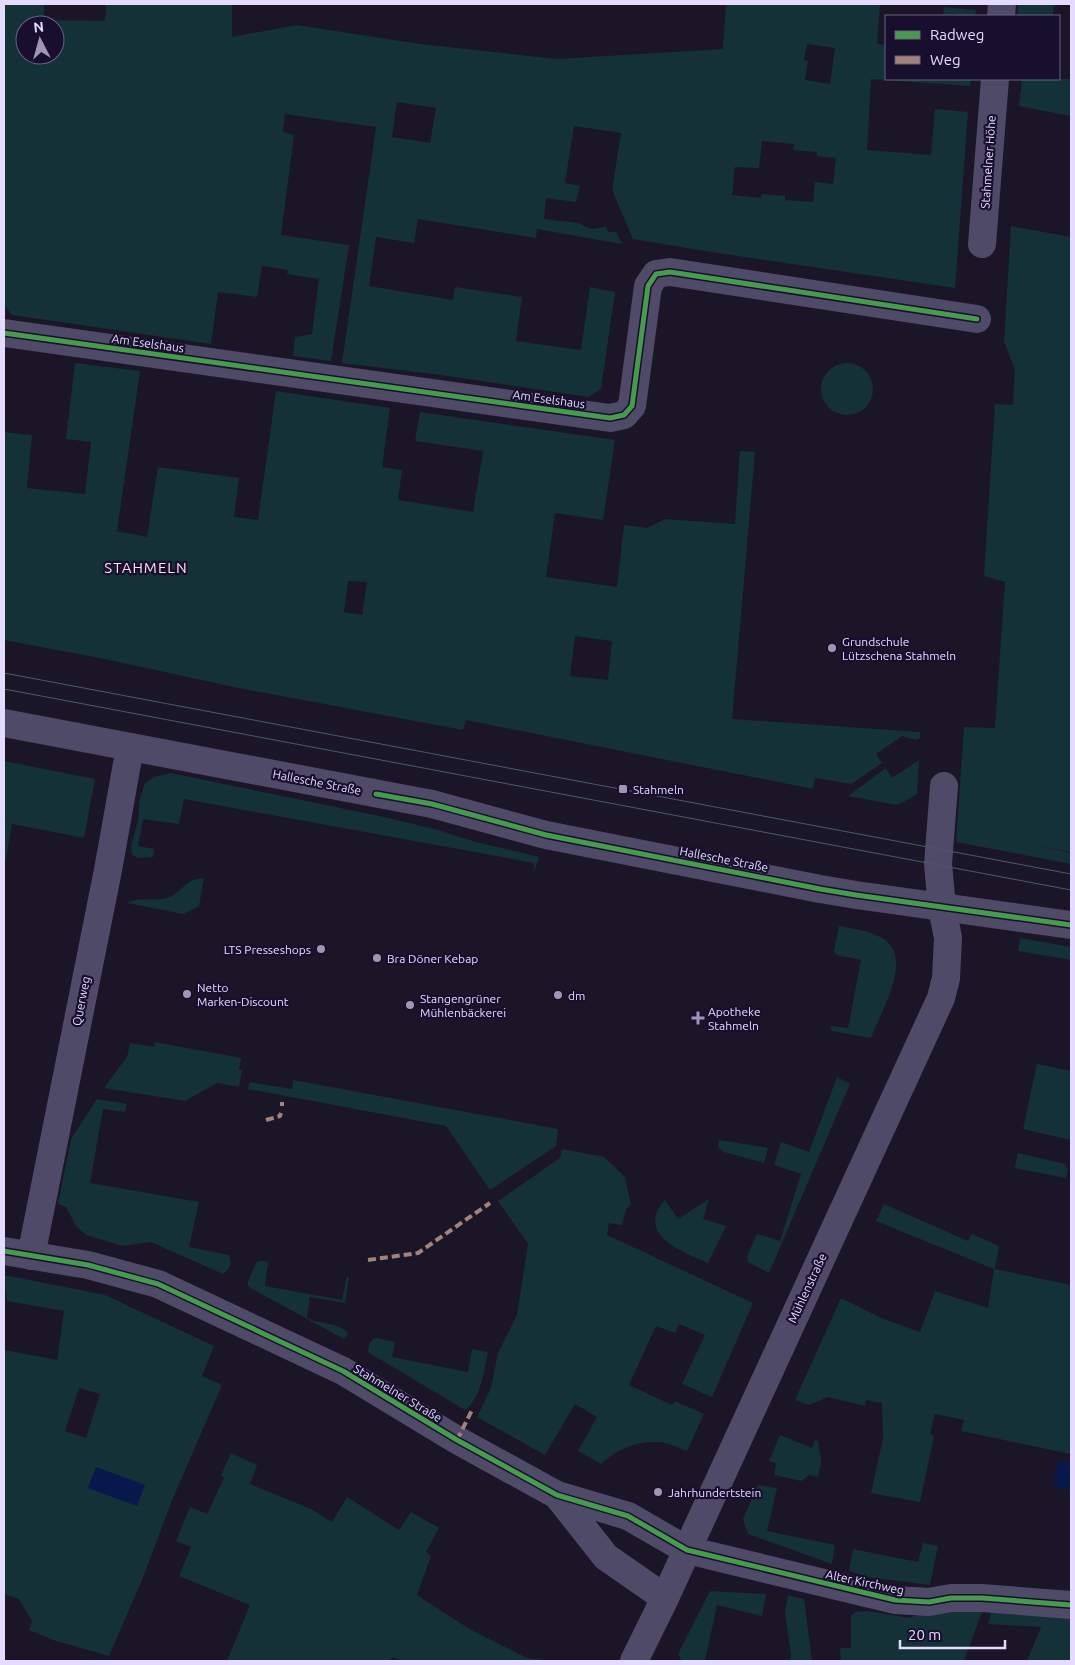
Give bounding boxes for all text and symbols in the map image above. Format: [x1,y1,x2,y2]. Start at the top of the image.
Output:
north arrow [15,15,65,65]
legend [885,15,1060,80]
text: N [33,19,45,36]
text: Radweg [930,26,984,43]
text: Weg [930,51,961,68]
street label: Stahmelner Höhe [978,115,998,209]
street label: Am Eselshaus [111,331,185,355]
street label: Am Eselshaus [512,387,586,411]
district label: STAHMELN [104,559,188,576]
place label: Grundschule Lützschena Stahmeln [842,635,956,662]
marker: Grundschule Lützschena Stahmeln [826,642,838,654]
street label: Hallesche Straße [272,767,362,797]
marker: Stahmeln [617,783,629,795]
place label: Stahmeln [633,783,684,796]
street label: Hallesche Straße [679,844,769,874]
place label: LTS Presseshops [224,943,311,956]
marker: LTS Presseshops [315,943,327,955]
marker: Bra Döner Kebap [371,952,383,964]
place label: Bra Döner Kebap [387,952,478,965]
street label: Querweg [70,975,92,1027]
place label: Netto Marken-Discount [197,981,289,1008]
marker: Netto Marken-Discount [181,988,193,1000]
marker: dm [552,989,564,1001]
place label: dm [568,989,585,1002]
place label: Stangengrüner Mühlenbäckerei [420,992,506,1019]
marker: Stangengrüner Mühlenbäckerei [404,999,416,1011]
place label: Apotheke Stahmeln [708,1005,761,1032]
marker: Apotheke Stahmeln [692,1012,704,1024]
street label: Mühlenstraße [785,1251,829,1325]
street label: Stahmelner Straße [352,1362,444,1424]
marker: Jahrhundertstein [652,1486,664,1498]
place label: Jahrhundertstein [668,1486,761,1499]
street label: Alter Kirchweg [825,1567,905,1597]
scale bar [900,1618,1005,1650]
text: 20 m [908,1626,941,1643]

